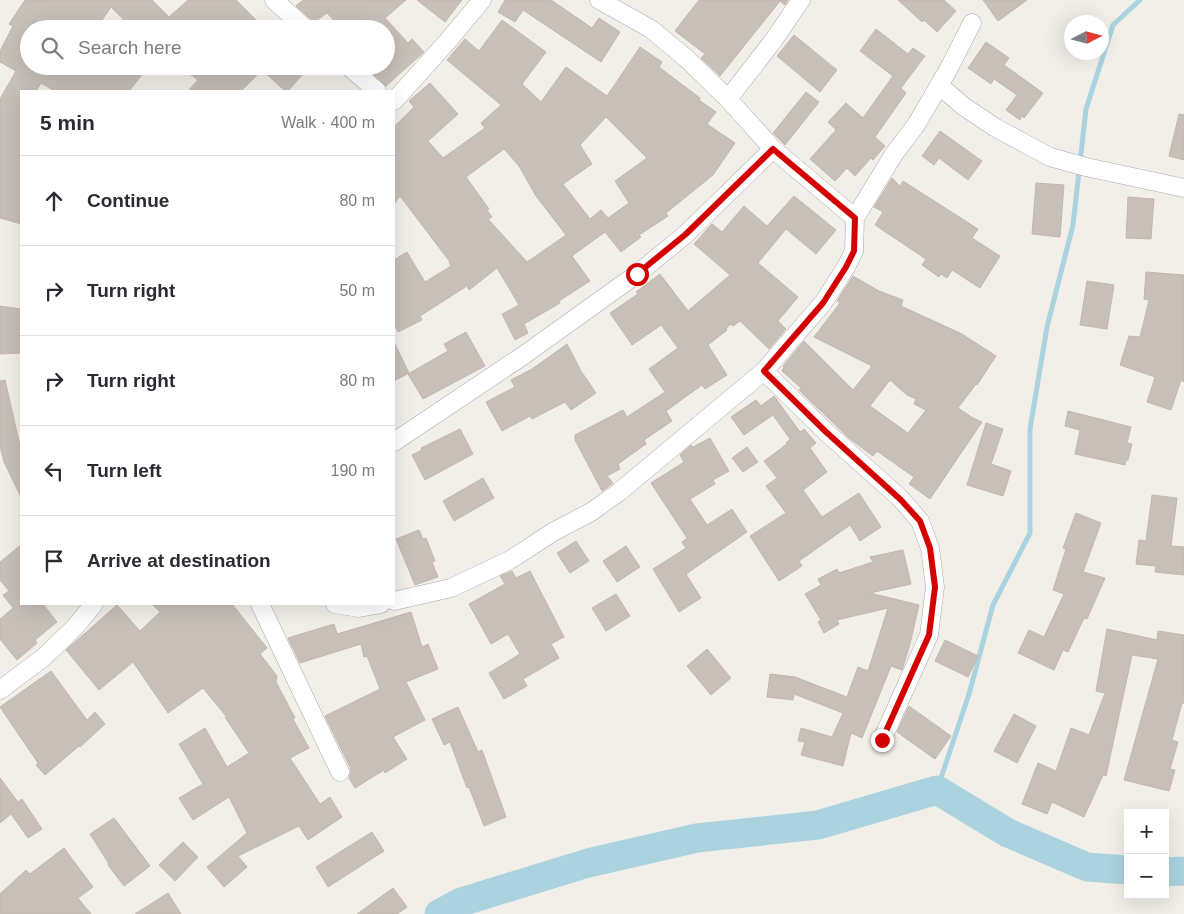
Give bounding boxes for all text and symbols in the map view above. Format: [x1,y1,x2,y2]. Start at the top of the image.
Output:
north arrow [1064,15,1109,60]
search box [20,20,395,75]
icon: search [38,34,66,62]
text: Search here [78,37,182,58]
text: 5 min [40,111,95,134]
text: Walk · 400 m [281,114,375,131]
icon: ahead [40,187,68,215]
text: Continue [87,190,169,211]
text: 80 m [339,192,375,209]
route start [626,263,649,286]
icon: right [40,277,68,305]
text: Turn right [87,280,175,301]
text: 50 m [339,282,375,299]
icon: right [40,367,68,395]
text: Turn right [87,370,175,391]
text: 80 m [339,372,375,389]
icon: left [40,457,68,485]
text: Turn left [87,460,162,481]
text: 190 m [331,462,375,479]
icon: arrive [40,547,68,575]
text: Arrive at destination [87,550,271,571]
route end [871,729,894,752]
map controls [1124,809,1169,899]
button: + [1124,809,1169,854]
button: − [1124,854,1169,899]

